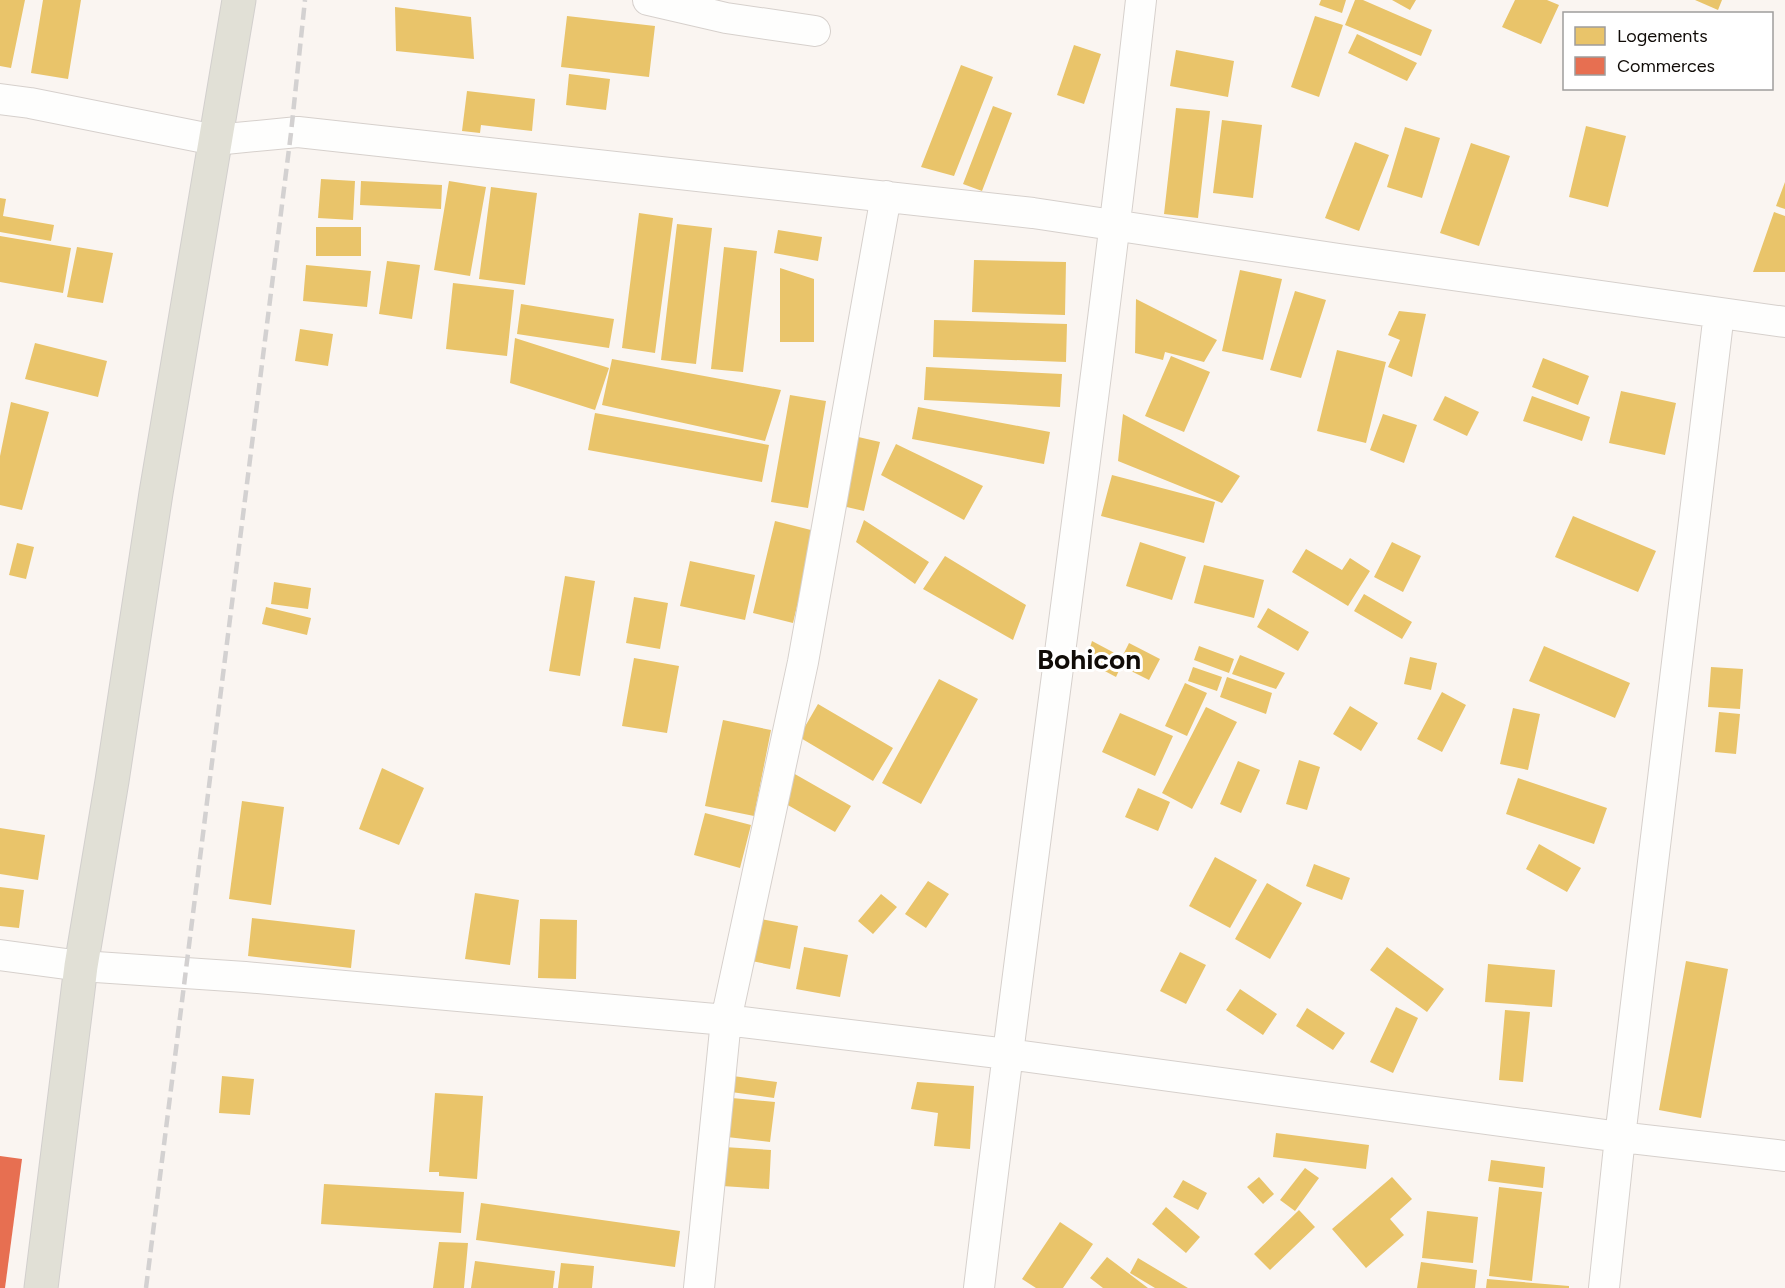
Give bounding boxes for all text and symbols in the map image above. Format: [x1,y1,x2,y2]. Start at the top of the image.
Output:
legend [1563,12,1773,90]
text: Logements [1617,25,1708,47]
text: Commerces [1617,55,1715,77]
district label: Bohicon [1037,642,1141,676]

